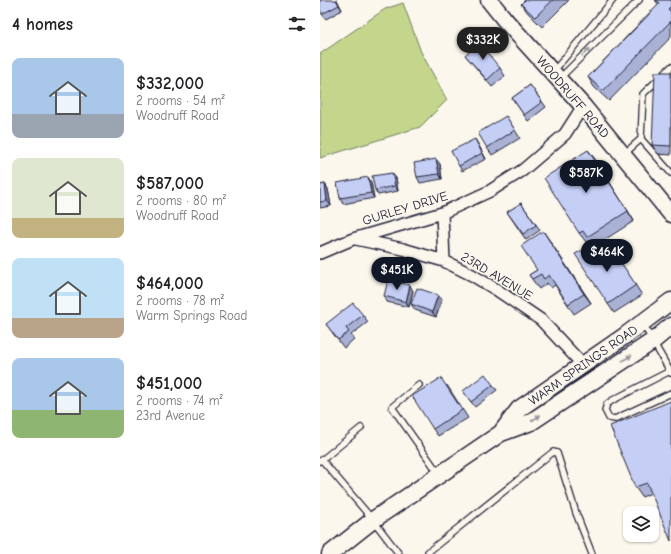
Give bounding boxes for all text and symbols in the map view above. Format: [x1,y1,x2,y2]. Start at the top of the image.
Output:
icon: filters [286,13,308,35]
text: 4 homes [12,15,73,34]
pin: $332K [455,27,511,61]
text: $332K [466,32,500,47]
one-way arrow [581,47,591,57]
street label: WOODRUFF ROAD [533,53,613,141]
icon: home [44,74,92,122]
text: $332,000 [136,74,204,93]
text: 2 rooms · 54 m² [136,93,225,108]
text: Woodruff Road [136,108,219,123]
pin: $587K [558,160,614,194]
text: $587K [569,165,603,180]
icon: home [44,174,92,222]
text: $587,000 [136,174,204,193]
street label: GURLEY DRIVE [361,188,450,228]
text: 2 rooms · 80 m² [136,193,226,208]
text: Woodruff Road [136,208,219,223]
pin: $464K [579,239,635,273]
text: $464K [590,244,624,259]
street label: 23RD AVENUE [458,249,536,303]
pin: $451K [369,257,425,291]
text: $451K [380,262,414,277]
icon: home [44,274,92,322]
text: $464,000 [136,274,204,293]
text: 2 rooms · 78 m² [136,293,224,308]
text: Warm Springs Road [136,308,247,323]
street label: WARM SPRINGS ROAD [526,322,640,408]
one-way arrow [622,354,632,362]
icon: home [44,374,92,422]
text: $451,000 [136,374,202,393]
text: 2 rooms · 74 m² [136,393,223,408]
text: 23rd Avenue [136,408,205,423]
one-way arrow [531,414,542,422]
map controls [623,506,659,542]
button: layers [623,506,659,542]

